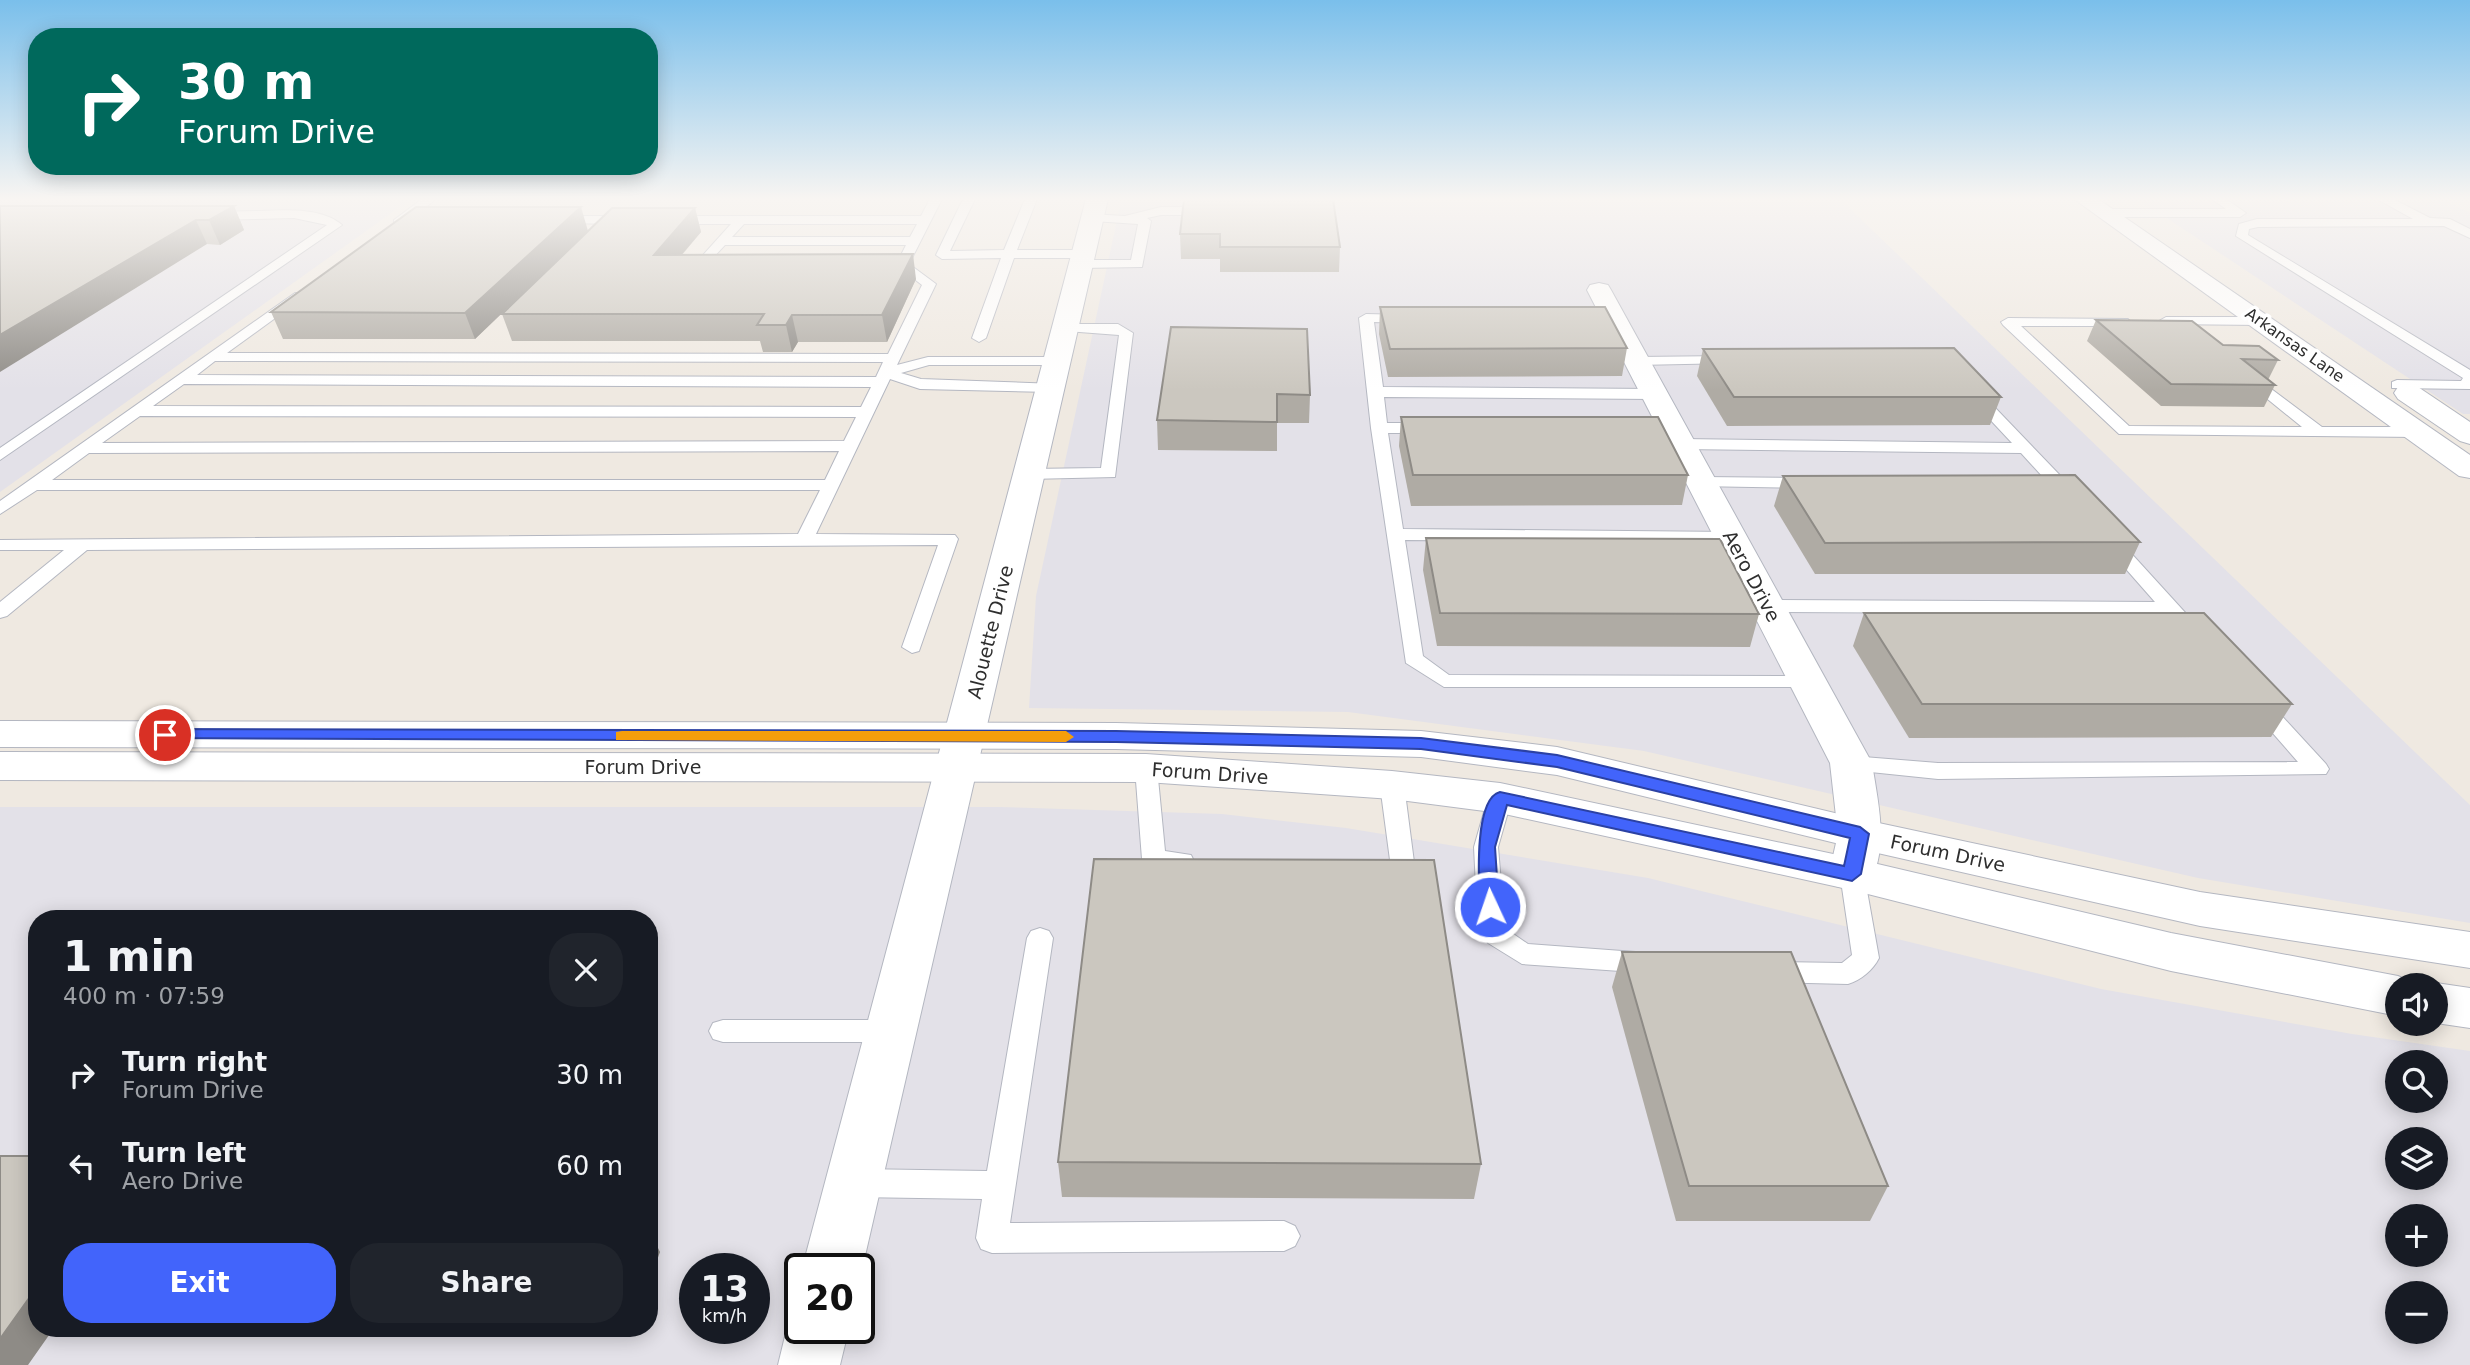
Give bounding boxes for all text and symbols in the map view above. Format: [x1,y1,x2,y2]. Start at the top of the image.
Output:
text: 30 m [178,54,314,111]
icon: right [63,56,154,147]
text: Forum Drive [178,113,375,151]
street label: Arkansas Lane [2242,304,2348,386]
street label: Aero Drive [1719,527,1785,625]
street label: Alouette Drive [963,563,1017,701]
pin [135,705,195,765]
icon: arrive [146,716,184,754]
street label: Forum Drive [585,756,701,778]
street label: Forum Drive [1151,758,1269,788]
street label: Forum Drive [1889,830,2007,876]
position arrow [1453,870,1527,944]
text: 1 min [63,932,195,981]
button: close [549,933,623,1007]
map controls [2385,973,2448,1344]
button: sound [2385,973,2448,1036]
text: 400 m · 07:59 [63,983,225,1009]
text: Turn right [122,1047,267,1077]
button: search [2385,1050,2448,1113]
icon: right [63,1056,101,1094]
text: 30 m [556,1060,623,1090]
text: Forum Drive [122,1077,264,1103]
button: layers [2385,1127,2448,1190]
text: Turn left [122,1138,246,1168]
icon: left [63,1147,101,1185]
text: 60 m [556,1151,623,1181]
text: Aero Drive [122,1168,243,1194]
button: + [2385,1204,2448,1267]
button: Exit [63,1243,336,1323]
button: Share [350,1243,623,1323]
speed limit sign: 20 [784,1253,875,1344]
text: 13 [700,1269,749,1309]
button: − [2385,1281,2448,1344]
text: km/h [702,1305,747,1326]

